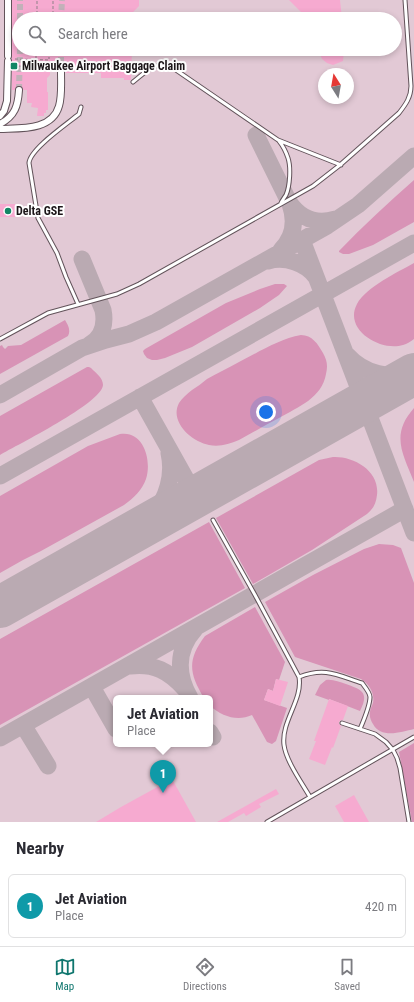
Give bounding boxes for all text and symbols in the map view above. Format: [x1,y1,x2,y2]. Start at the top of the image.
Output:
search box [12,12,402,56]
icon: search [26,23,48,45]
text: Search here [58,25,128,43]
place label: Milwaukee Airport Baggage Claim [22,59,185,73]
marker: Milwaukee Airport Baggage Claim [9,61,19,71]
north arrow [318,68,354,104]
place label: Delta GSE [16,204,63,218]
marker: Delta GSE [3,206,13,216]
your location [256,402,276,422]
popup [113,695,213,747]
text: Jet Aviation [127,705,199,723]
text: Place [127,723,156,738]
pin: 1 [150,760,176,793]
text: Nearby [16,838,64,858]
text: Jet Aviation [55,890,127,908]
text: 1 [27,899,33,914]
text: 420 m [365,899,397,914]
text: Place [55,908,84,923]
tab: Map [54,956,76,993]
tab: Directions [183,956,227,993]
tab: Saved [334,956,360,993]

